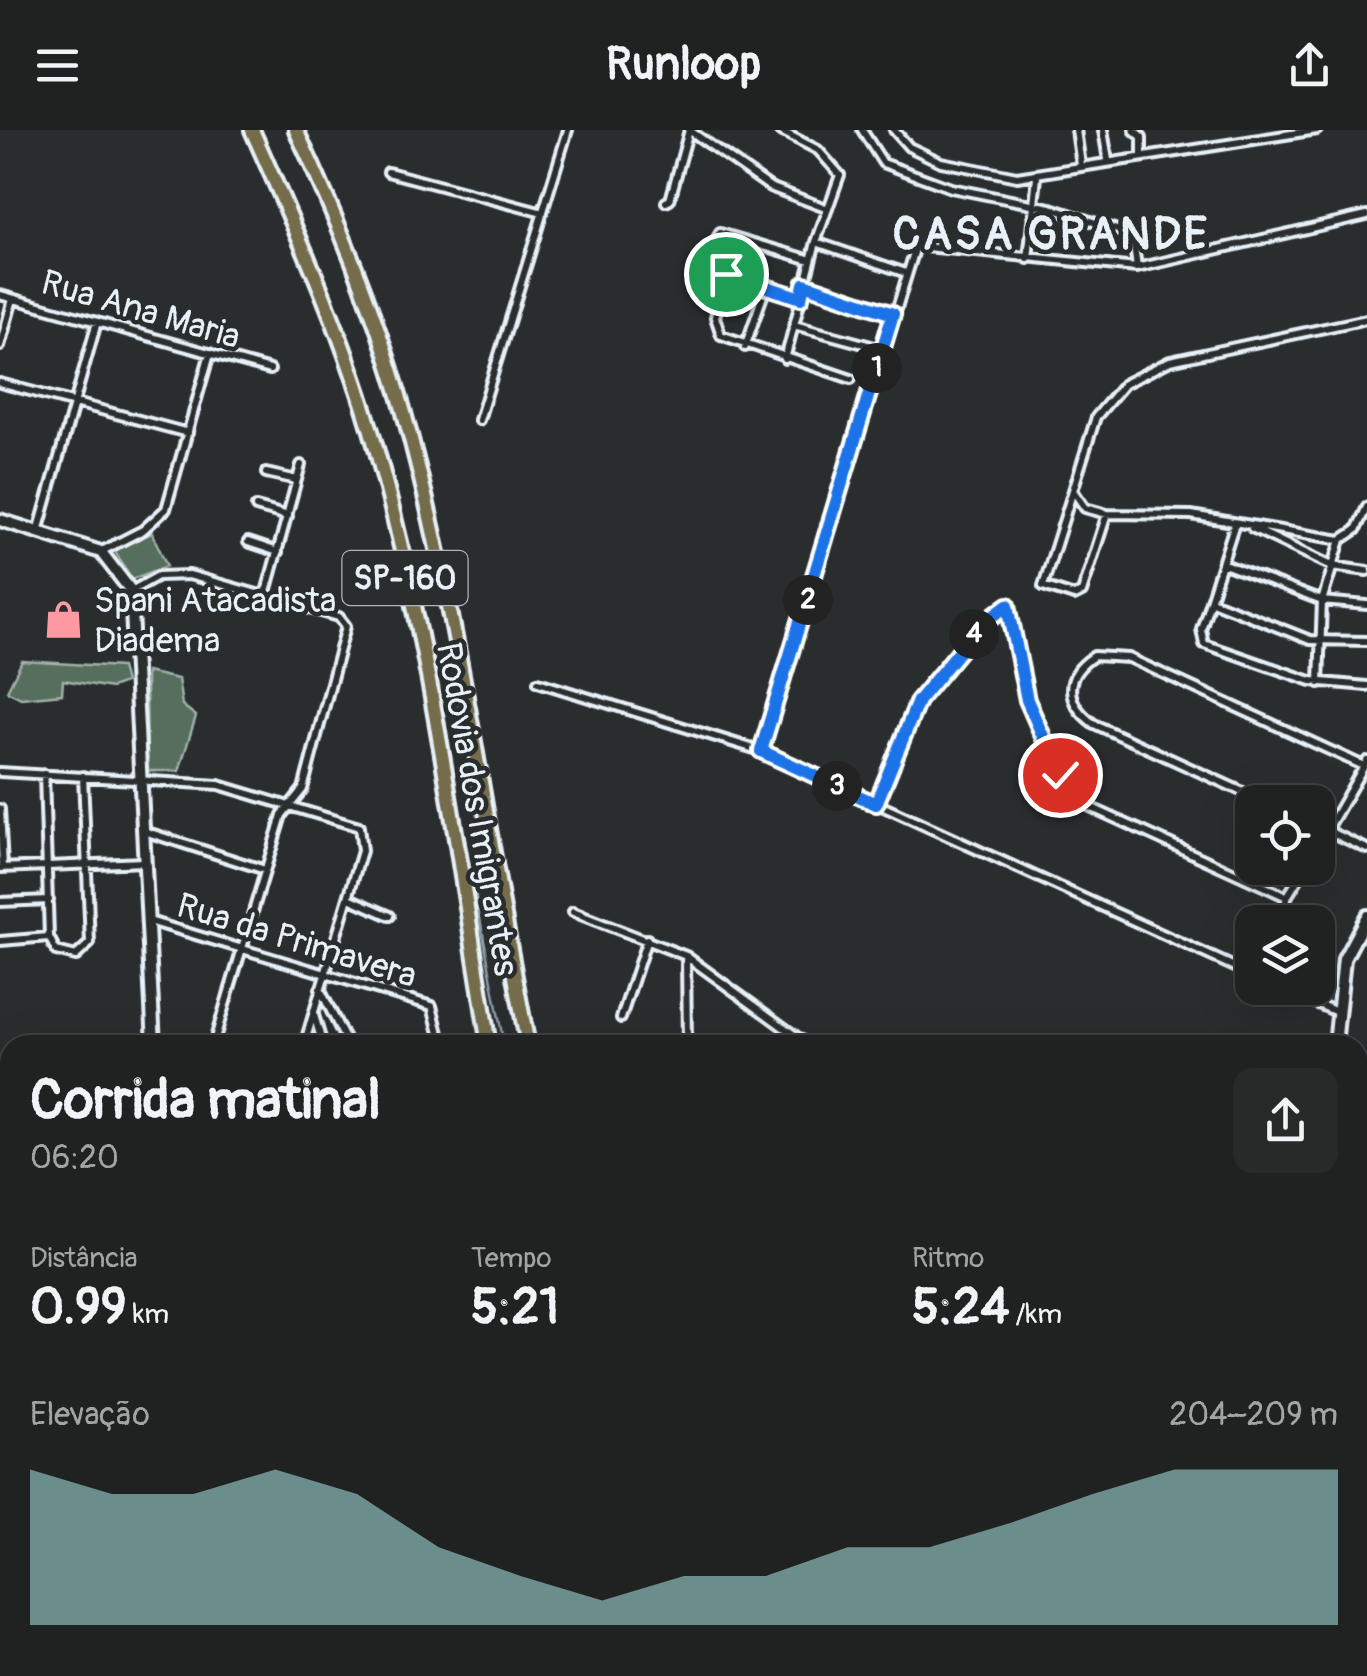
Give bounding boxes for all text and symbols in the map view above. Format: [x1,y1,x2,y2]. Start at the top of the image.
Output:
text: Runloop [606,37,761,93]
icon: menu [30,38,85,93]
icon: share [1282,38,1337,93]
district label: CASA GRANDE [893,207,1209,263]
pin [684,232,769,317]
icon: arrive [699,247,754,302]
street label: Rua Ana Maria [36,261,245,359]
pin: 1 [852,343,902,393]
text: 1 [872,350,882,385]
road number: SP-160 [342,551,468,605]
pin: 2 [783,575,833,625]
place label: Spani Atacadista Diadema [94,579,336,663]
text: 2 [800,582,816,617]
shop icon: Spani Atacadista Diadema [43,599,85,641]
pin: 4 [949,609,999,659]
text: 4 [966,616,982,651]
street label: Rodovia dos Imigrantes [426,639,528,980]
pin [1018,733,1103,818]
icon: check [1033,748,1088,803]
pin: 3 [812,761,862,811]
text: 3 [829,768,845,803]
map controls [1235,785,1335,1005]
button: locate [1235,785,1335,885]
street label: Rua da Primavera [171,884,422,998]
button: layers [1235,905,1335,1005]
text: Corrida matinal [30,1066,381,1135]
button: share [1233,1068,1338,1173]
text: 06:20 [30,1138,119,1178]
text: Distância [30,1241,137,1276]
text: Tempo [471,1241,552,1276]
text: Ritmo [912,1241,984,1276]
text: 0.99 [30,1276,127,1339]
text: 5:21 [471,1276,559,1339]
text: 5:24 [912,1276,1009,1339]
text: km [127,1297,169,1332]
text: /km [1009,1297,1062,1332]
text: Elevação [30,1395,150,1435]
text: 204–209 m [1169,1395,1338,1435]

